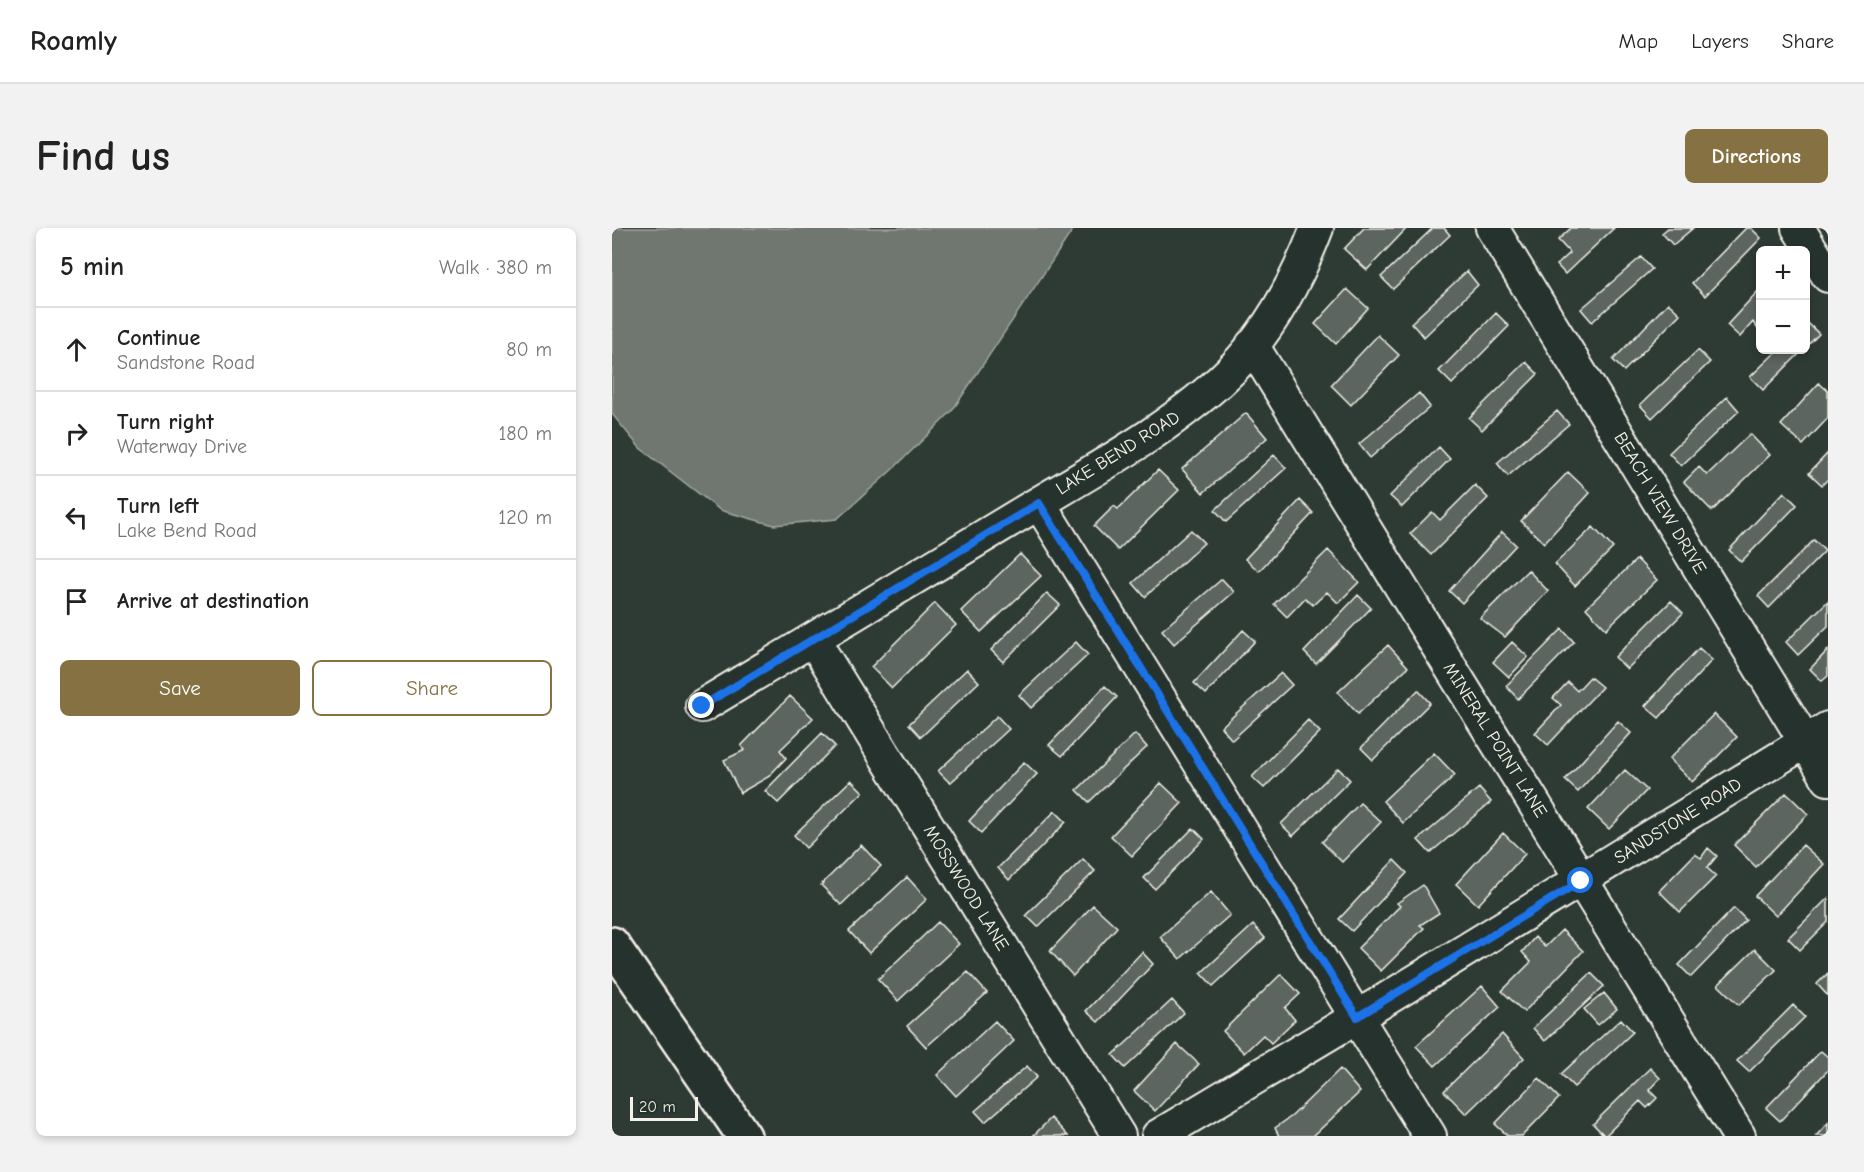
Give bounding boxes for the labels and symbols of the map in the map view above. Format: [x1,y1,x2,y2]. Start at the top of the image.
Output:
street label: LAKE BEND ROAD [1052,407,1184,499]
street label: BEACH VIEW DRIVE [1609,428,1711,578]
street label: MINERAL POINT LANE [1439,659,1551,821]
route end [688,692,714,718]
street label: SANDSTONE ROAD [1610,773,1746,869]
street label: MOSSWOOD LANE [919,821,1013,955]
route start [1567,867,1593,893]
scale bar [630,1094,698,1122]

